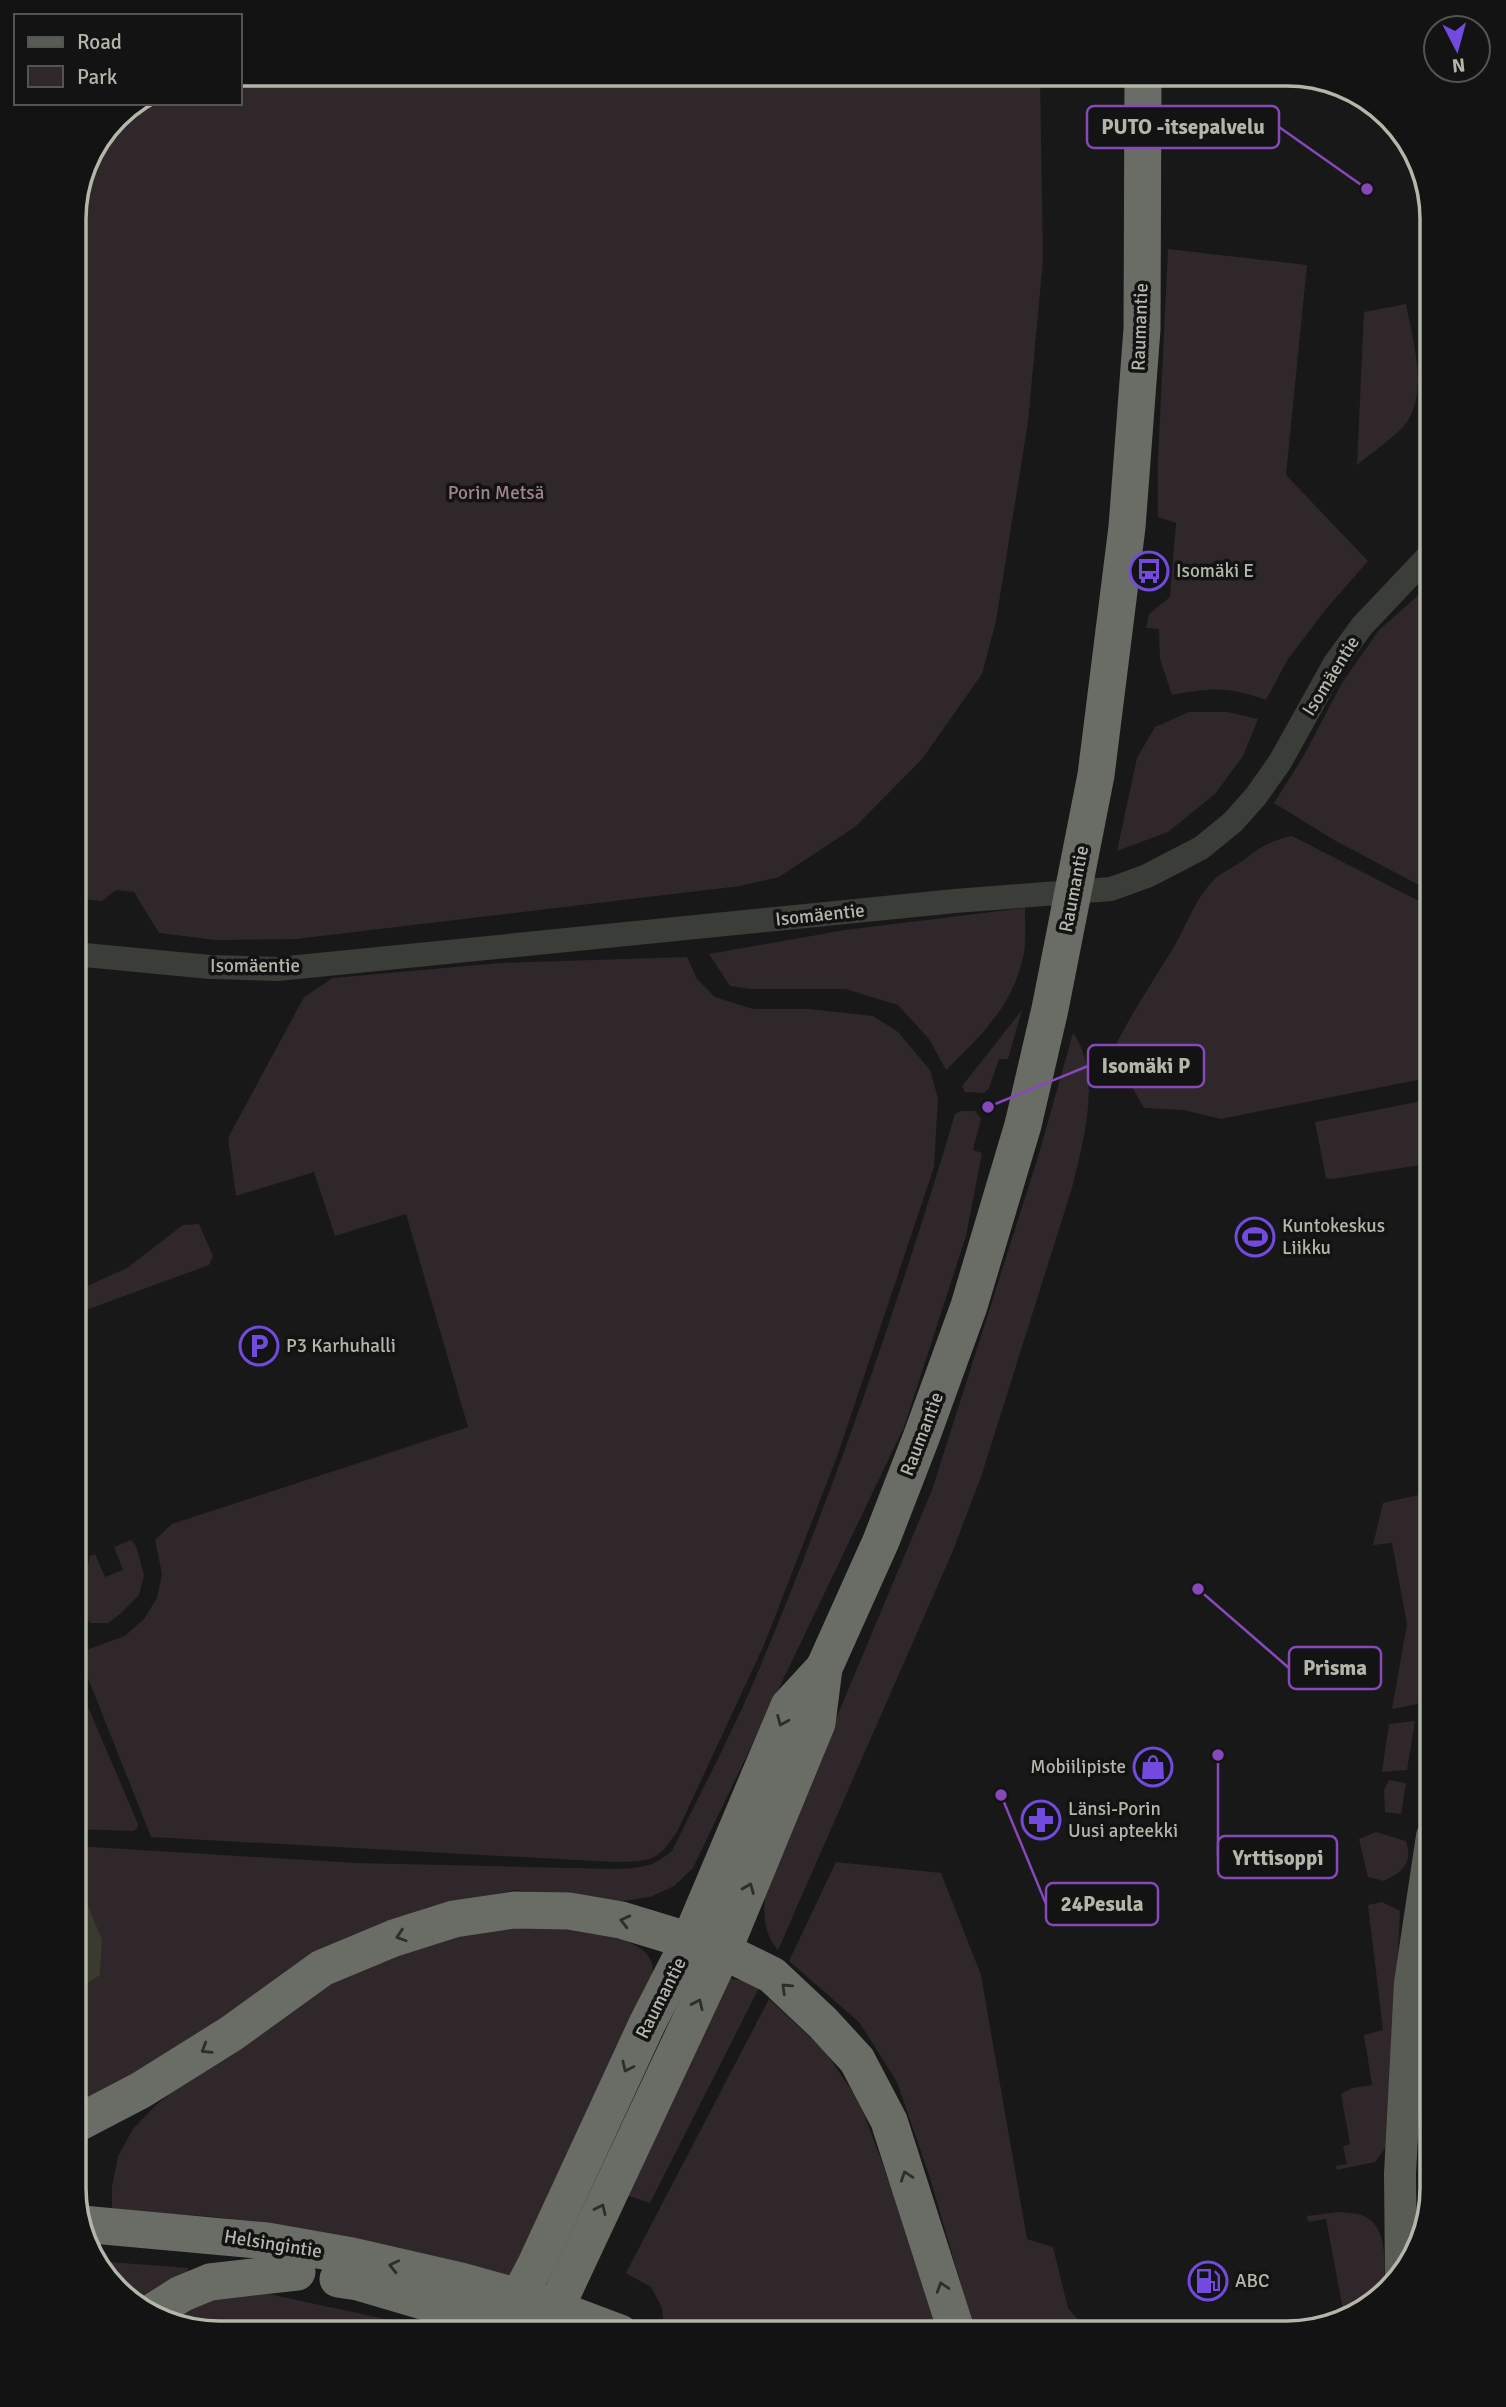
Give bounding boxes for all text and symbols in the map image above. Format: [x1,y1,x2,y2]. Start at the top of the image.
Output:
legend [14,14,242,105]
north arrow [1422,14,1492,84]
text: Road [77,29,122,55]
text: N [1451,52,1466,78]
text: Park [77,64,118,90]
callout: PUTO -itsepalvelu [1087,106,1279,148]
text: PUTO -itsepalvelu [1101,114,1265,140]
street label: Raumantie [1126,283,1154,371]
park label: Porin Metsä [448,481,544,505]
bus stop icon: Isomäki E [1128,550,1170,592]
place label: Isomäki E [1176,559,1254,583]
street label: Isomäentie [1297,632,1365,720]
street label: Raumantie [1054,844,1094,934]
street label: Isomäentie [774,898,866,932]
street label: Isomäentie [210,954,300,978]
callout: Isomäki P [1088,1045,1204,1087]
text: Isomäki P [1102,1053,1190,1079]
place label: Kuntokeskus Liikku [1282,1214,1385,1260]
sports icon: Kuntokeskus Liikku [1234,1216,1276,1258]
parking icon: P3 Karhuhalli [238,1325,280,1367]
place label: P3 Karhuhalli [286,1334,396,1358]
street label: Raumantie [895,1389,949,1479]
callout: Prisma [1289,1647,1381,1689]
text: Prisma [1303,1655,1367,1681]
one-way arrow [777,1714,791,1726]
shop icon: Mobiilipiste [1132,1746,1174,1788]
place label: Mobiilipiste [1030,1755,1126,1779]
place label: Länsi-Porin Uusi apteekki [1068,1797,1178,1843]
pharmacy icon: Länsi-Porin Uusi apteekki [1020,1799,1062,1841]
callout: Yrttisoppi [1218,1836,1337,1878]
text: Yrttisoppi [1232,1845,1323,1871]
one-way arrow [741,1882,755,1895]
callout: 24Pesula [1046,1883,1158,1925]
text: 24Pesula [1060,1891,1144,1917]
one-way arrow [619,1915,631,1929]
one-way arrow [396,1928,408,1942]
street label: Raumantie [630,1953,692,2043]
one-way arrow [781,1984,794,1997]
one-way arrow [690,1999,704,2011]
one-way arrow [200,2041,213,2054]
one-way arrow [621,2059,635,2072]
one-way arrow [900,2170,915,2182]
one-way arrow [592,2204,606,2216]
street label: Helsingintie [222,2224,324,2264]
one-way arrow [388,2260,400,2274]
fuel station icon: ABC [1187,2260,1229,2302]
place label: ABC [1235,2269,1269,2293]
one-way arrow [936,2282,950,2294]

